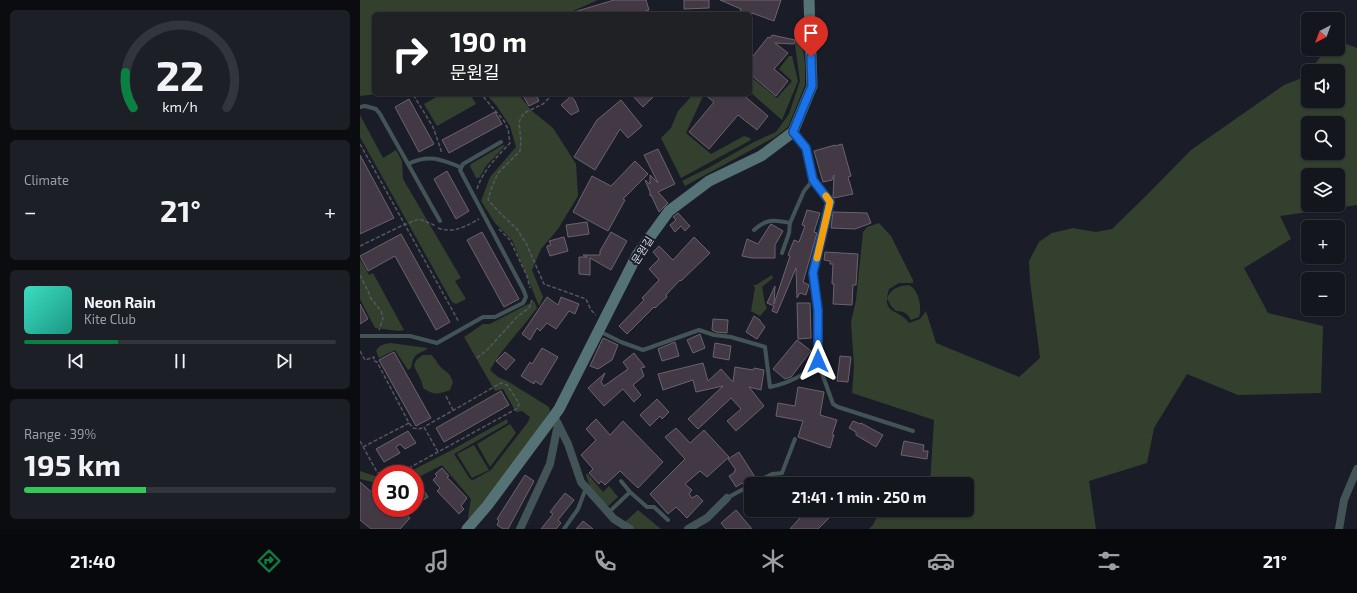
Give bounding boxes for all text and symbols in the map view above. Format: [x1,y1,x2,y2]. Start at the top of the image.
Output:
north arrow [1301,12,1345,56]
map controls [1301,12,1345,316]
pin [794,16,828,57]
icon: arrive [800,22,822,44]
text: 190 m [450,24,527,58]
icon: right [384,28,436,80]
text: 22 [156,49,204,99]
text: 문원길 [450,61,500,83]
button: sound [1301,64,1345,108]
text: km/h [162,97,198,114]
button: search [1301,116,1345,160]
button: layers [1301,168,1345,212]
text: Climate [24,172,69,188]
text: 21° [160,192,201,228]
text: − [24,198,37,224]
text: + [324,198,336,224]
button: + [1301,220,1345,264]
street label: 문원길 [628,234,656,266]
button: − [1301,272,1345,316]
text: Neon Rain [84,293,156,311]
text: Kite Club [84,311,136,327]
position arrow [797,340,839,382]
icon: previous [65,350,87,372]
icon: pause [169,350,191,372]
icon: next [273,350,295,372]
text: Range · 39% [24,426,96,442]
text: 195 km [24,446,121,482]
speed limit sign: 30 [372,465,424,517]
text: 21:41 · 1 min · 250 m [792,488,926,506]
icon: directions [255,547,283,575]
icon: music [423,547,451,575]
icon: phone [591,547,619,575]
icon: climate [759,547,787,575]
icon: car [927,547,955,575]
icon: filters [1095,547,1123,575]
text: 21:40 [70,550,116,572]
text: 21° [1263,550,1287,572]

